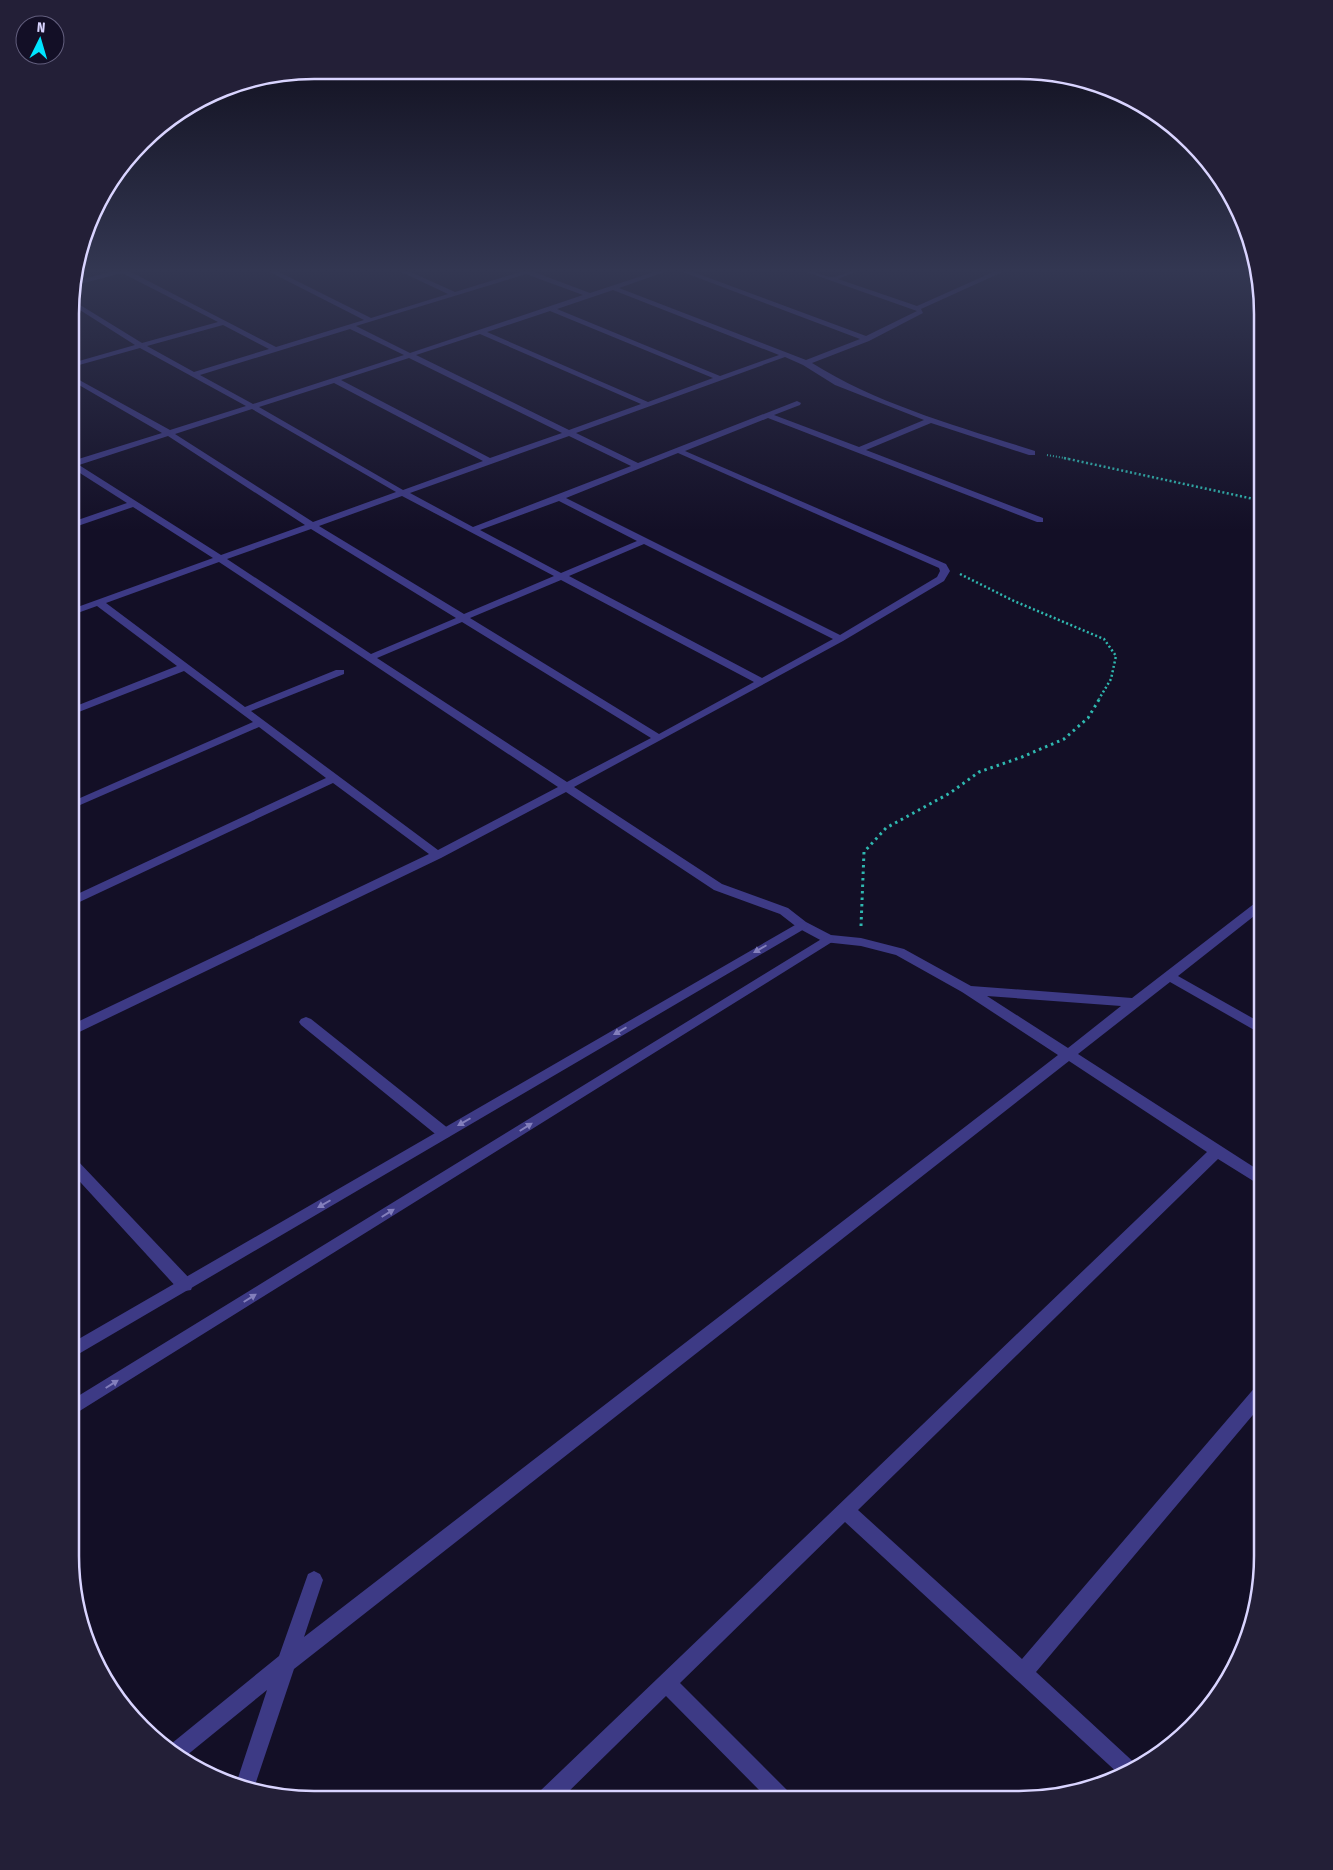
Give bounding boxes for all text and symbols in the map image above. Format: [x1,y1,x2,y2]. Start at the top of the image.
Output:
north arrow [15,15,65,65]
text: N [36,19,46,36]
one-way arrow [753,945,766,954]
one-way arrow [612,1027,627,1035]
one-way arrow [457,1117,471,1126]
one-way arrow [519,1122,532,1131]
one-way arrow [317,1199,330,1208]
one-way arrow [381,1208,394,1217]
one-way arrow [243,1294,256,1303]
one-way arrow [105,1380,118,1389]

